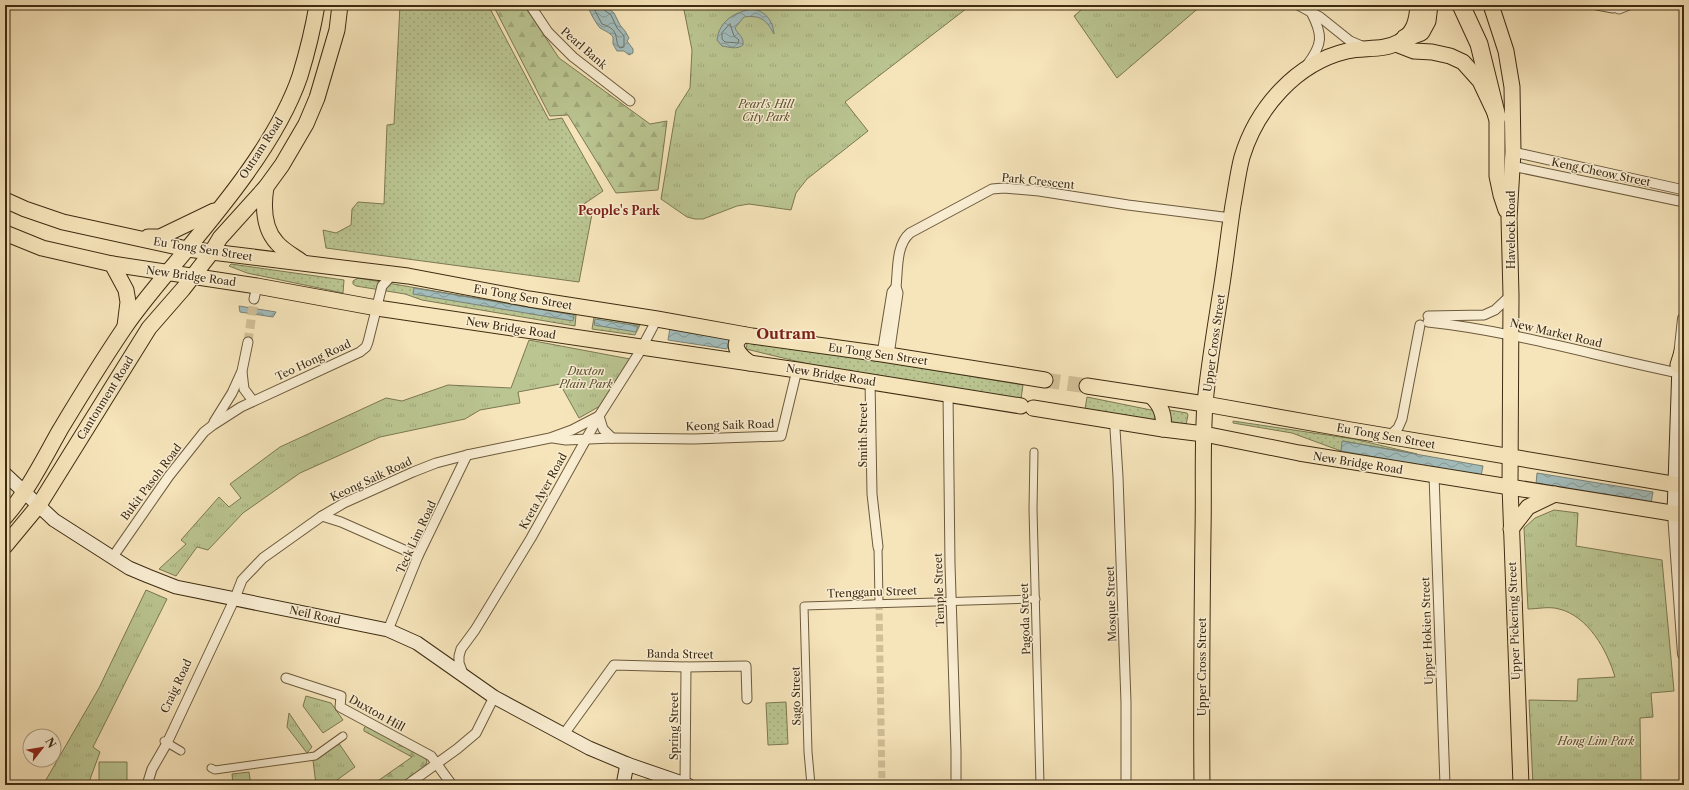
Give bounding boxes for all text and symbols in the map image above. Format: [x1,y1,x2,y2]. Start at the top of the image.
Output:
street label: Pearl Bank [558,24,610,72]
park label: Pearl's Hill City Park [737,97,795,124]
street label: Outram Road [236,114,286,181]
street label: Keng Cheow Street [1550,155,1652,189]
street label: Park Crescent [1001,170,1075,192]
street label: Havelock Road [1504,190,1518,269]
district label: People's Park [578,203,661,218]
street label: Eu Tong Sen Street [152,234,254,264]
street label: New Bridge Road [145,263,237,289]
street label: Eu Tong Sen Street [472,281,574,313]
street label: Upper Cross Street [1200,293,1228,393]
street label: New Bridge Road [465,314,557,342]
street label: New Market Road [1509,316,1604,350]
district label: Outram [756,324,816,343]
street label: Teo Hong Road [273,336,353,384]
street label: Eu Tong Sen Street [827,340,929,368]
street label: Cantonment Road [74,353,137,442]
street label: New Bridge Road [785,361,877,389]
park label: Duxton Plain Park [558,364,613,391]
street label: Smith Street [856,402,870,468]
street label: Keong Saik Road [685,416,775,434]
street label: Eu Tong Sen Street [1335,420,1437,452]
street label: Bukit Pasoh Road [118,441,185,523]
street label: New Bridge Road [1312,449,1404,477]
street label: Kreta Ayer Road [516,450,570,532]
street label: Keong Saik Road [328,454,414,504]
street label: Teck Lim Road [393,498,439,576]
street label: Temple Street [931,553,947,627]
street label: Upper Pickering Street [1505,561,1523,680]
street label: Mosque Street [1103,566,1119,642]
street label: Upper Hokien Street [1418,577,1436,685]
street label: Trengganu Street [827,583,917,601]
street label: Pagoda Street [1017,583,1033,655]
street label: Neil Road [288,603,342,627]
street label: Upper Cross Street [1195,618,1209,716]
street label: Banda Street [646,646,714,662]
street label: Craig Road [157,656,195,715]
street label: Sago Street [788,666,804,726]
street label: Duxton Hill [347,692,408,734]
street label: Spring Street [667,692,681,760]
north arrow [22,728,62,768]
park label: Hong Lim Park [1556,734,1635,748]
text: N [42,735,59,751]

